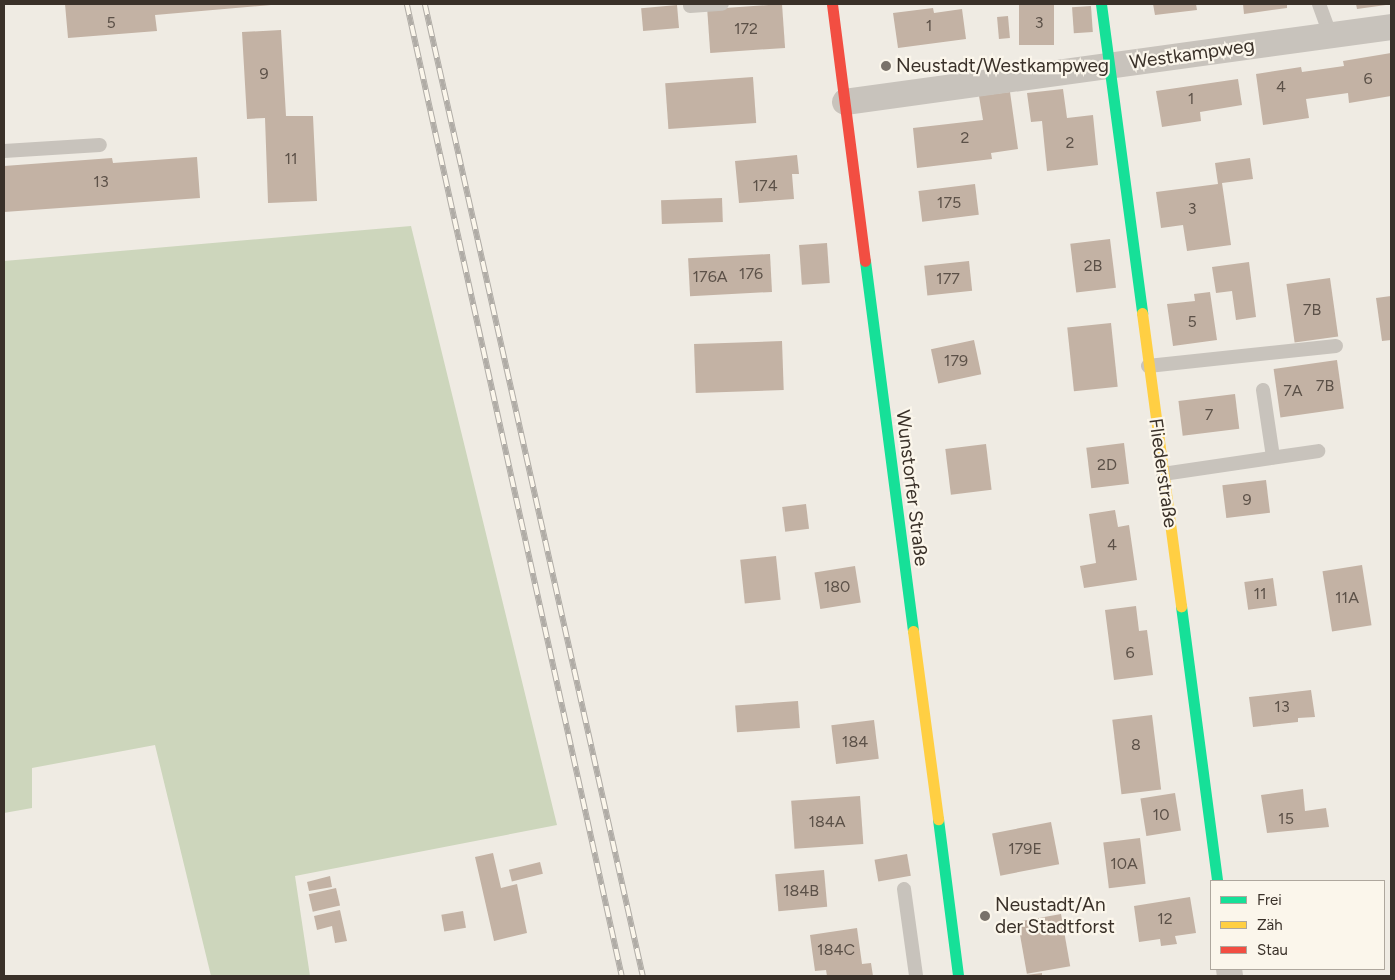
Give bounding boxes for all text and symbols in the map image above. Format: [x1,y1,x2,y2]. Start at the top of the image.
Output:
house number: 5 [106,13,116,33]
house number: 3 [1035,13,1043,33]
house number: 1 [926,16,932,36]
house number: 172 [734,19,758,39]
street label: Westkampweg [1128,34,1256,74]
place label: Neustadt/Westkampweg [896,55,1109,77]
marker: Neustadt/Westkampweg [880,60,892,72]
house number: 9 [259,64,269,84]
house number: 6 [1363,69,1373,89]
house number: 4 [1276,77,1286,97]
house number: 1 [1188,89,1194,109]
house number: 2 [961,128,969,148]
house number: 2 [1066,133,1074,153]
house number: 11 [284,149,298,169]
house number: 13 [93,172,109,192]
house number: 174 [752,176,778,196]
house number: 175 [937,193,961,213]
house number: 3 [1188,199,1196,219]
house number: 2B [1084,256,1102,276]
house number: 176 [739,264,763,284]
house number: 176A [692,267,728,287]
house number: 177 [936,269,960,289]
house number: 7B [1303,300,1321,320]
house number: 5 [1187,312,1197,332]
house number: 179 [944,351,968,371]
house number: 7B [1316,376,1334,396]
house number: 7A [1283,381,1303,401]
house number: 7 [1205,405,1213,425]
street label: Wunstorfer Straße [891,409,933,567]
street label: Fliederstraße [1144,417,1182,529]
house number: 2D [1097,455,1117,475]
house number: 9 [1242,490,1252,510]
house number: 4 [1107,535,1117,555]
house number: 180 [824,577,850,597]
house number: 11 [1253,584,1267,604]
house number: 11A [1335,588,1359,608]
house number: 6 [1125,643,1135,663]
house number: 13 [1274,697,1290,717]
house number: 184 [842,732,868,752]
house number: 8 [1131,735,1141,755]
house number: 10 [1153,805,1169,825]
house number: 15 [1278,809,1294,829]
house number: 184A [808,812,846,832]
house number: 179E [1008,839,1042,859]
house number: 10A [1110,854,1138,874]
legend [1210,880,1385,970]
house number: 184B [783,881,819,901]
text: Frei [1257,891,1282,909]
place label: Neustadt/An der Stadtforst [995,894,1115,938]
house number: 12 [1157,909,1173,929]
marker: Neustadt/An der Stadtforst [979,910,991,922]
text: Zäh [1257,916,1283,934]
house number: 184C [817,940,855,960]
text: Stau [1257,941,1288,959]

